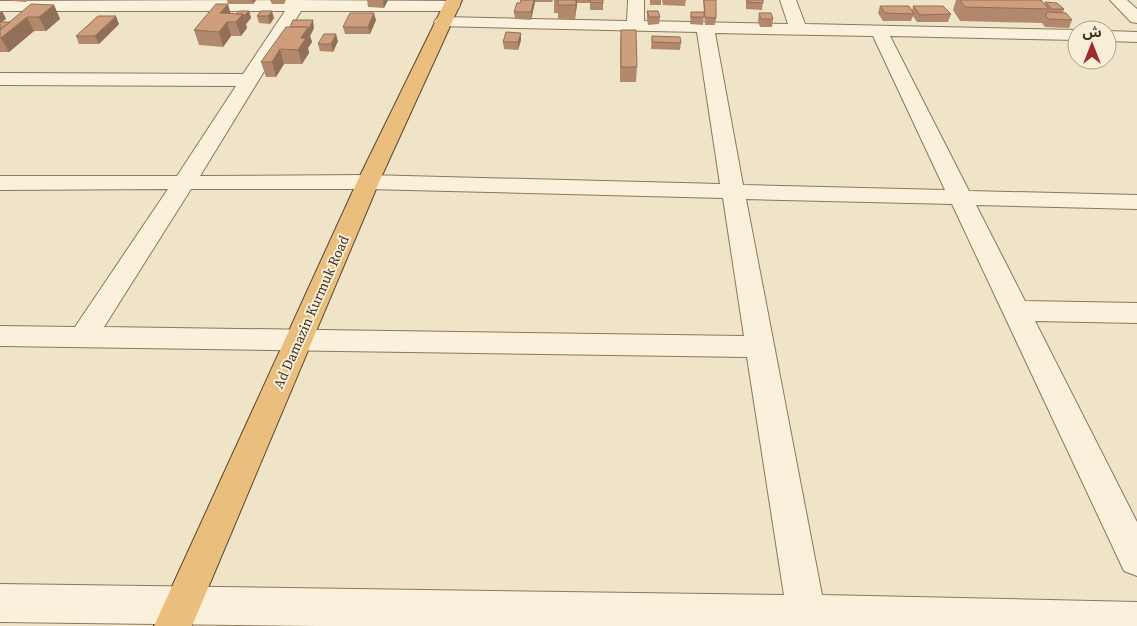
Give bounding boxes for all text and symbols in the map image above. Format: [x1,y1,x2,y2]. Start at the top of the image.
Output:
north arrow [1067,20,1117,70]
text: ش [1082,22,1102,42]
street label: Ad Damazin Kurmuk Road [268,232,354,392]

